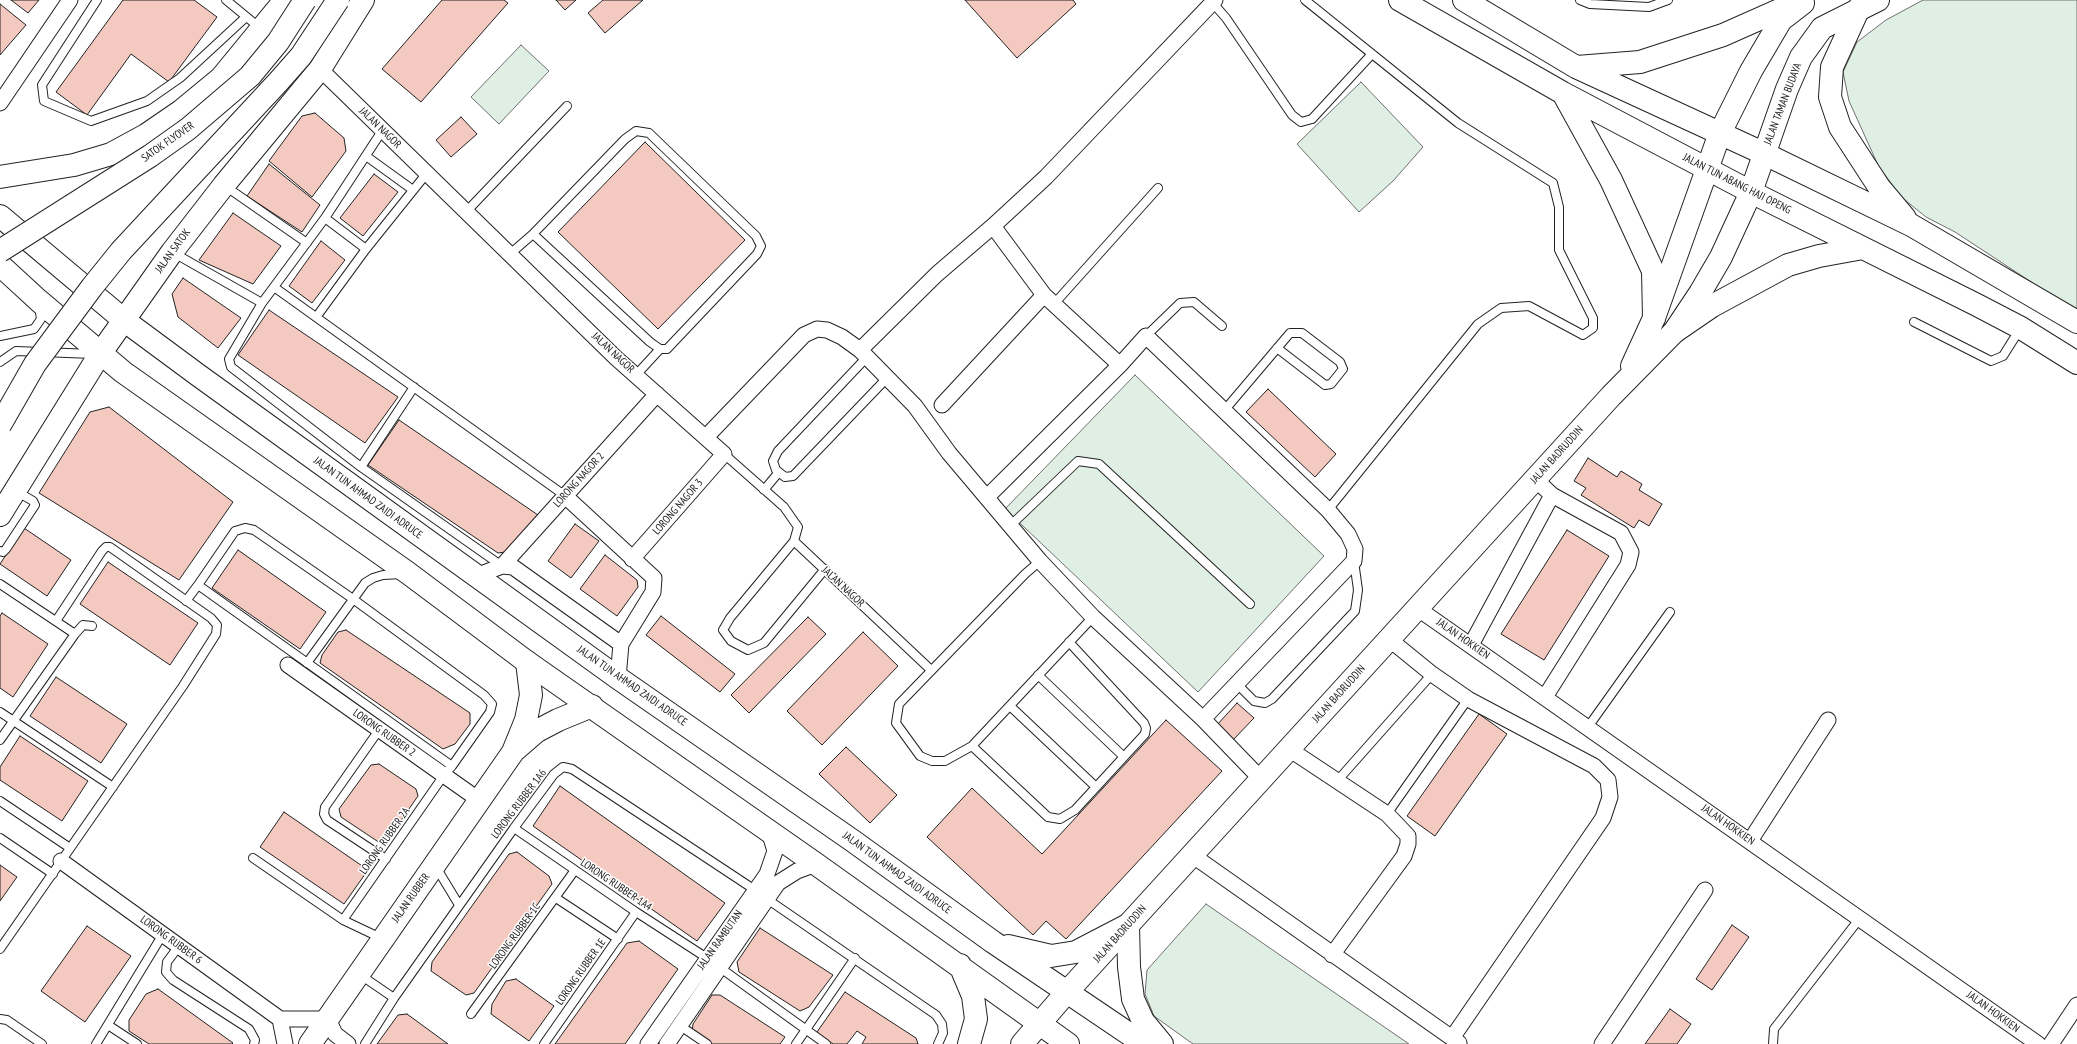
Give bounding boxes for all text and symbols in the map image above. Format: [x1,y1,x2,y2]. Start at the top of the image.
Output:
street label: JALAN TAMAN BUDAYA [1761,61,1805,147]
street label: JALAN NAGOR [356,105,404,151]
street label: SATOK FLYOVER [139,119,197,165]
street label: JALAN TUN ABANG HAJI OPENG [1681,151,1793,217]
street label: JALAN SATOK [153,226,193,276]
street label: JALAN NAGOR [589,330,637,376]
street label: JALAN BADRUDDIN [1528,423,1586,487]
street label: LORONG NAGOR 2 [551,450,607,510]
street label: JALAN TUN AHMAD ZAIDI ADRUCE [311,454,425,542]
street label: LORONG NAGOR 3 [650,476,706,538]
street label: JALAN NAGOR [819,564,867,610]
street label: JALAN HOKKIEN [1434,616,1492,662]
street label: JALAN TUN AHMAD ZAIDI ADRUCE [575,643,689,729]
street label: JALAN BADRUDDIN [1310,662,1368,726]
street label: LORONG RUBBER 2 [350,707,418,759]
street label: LORONG RUBBER 1A6 [489,767,549,841]
street label: JALAN HOKKIEN [1699,802,1757,848]
street label: LORONG RUBBER 2A [357,805,413,877]
street label: JALAN TUN AHMAD ZAIDI ADRUCE [840,829,954,917]
street label: LORONG RUBBER 1A4 [578,856,654,914]
street label: JALAN RUBBER [389,871,433,925]
street label: LORONG RUBBER 1C [487,900,543,972]
street label: JALAN BADRUDDIN [1091,902,1149,966]
street label: JALAN RAMBUTAN [695,908,745,972]
street label: LORONG RUBBER 6 [137,913,205,967]
street label: LORONG RUBBER 1E [553,936,609,1008]
street label: JALAN HOKKIEN [1964,988,2022,1036]

